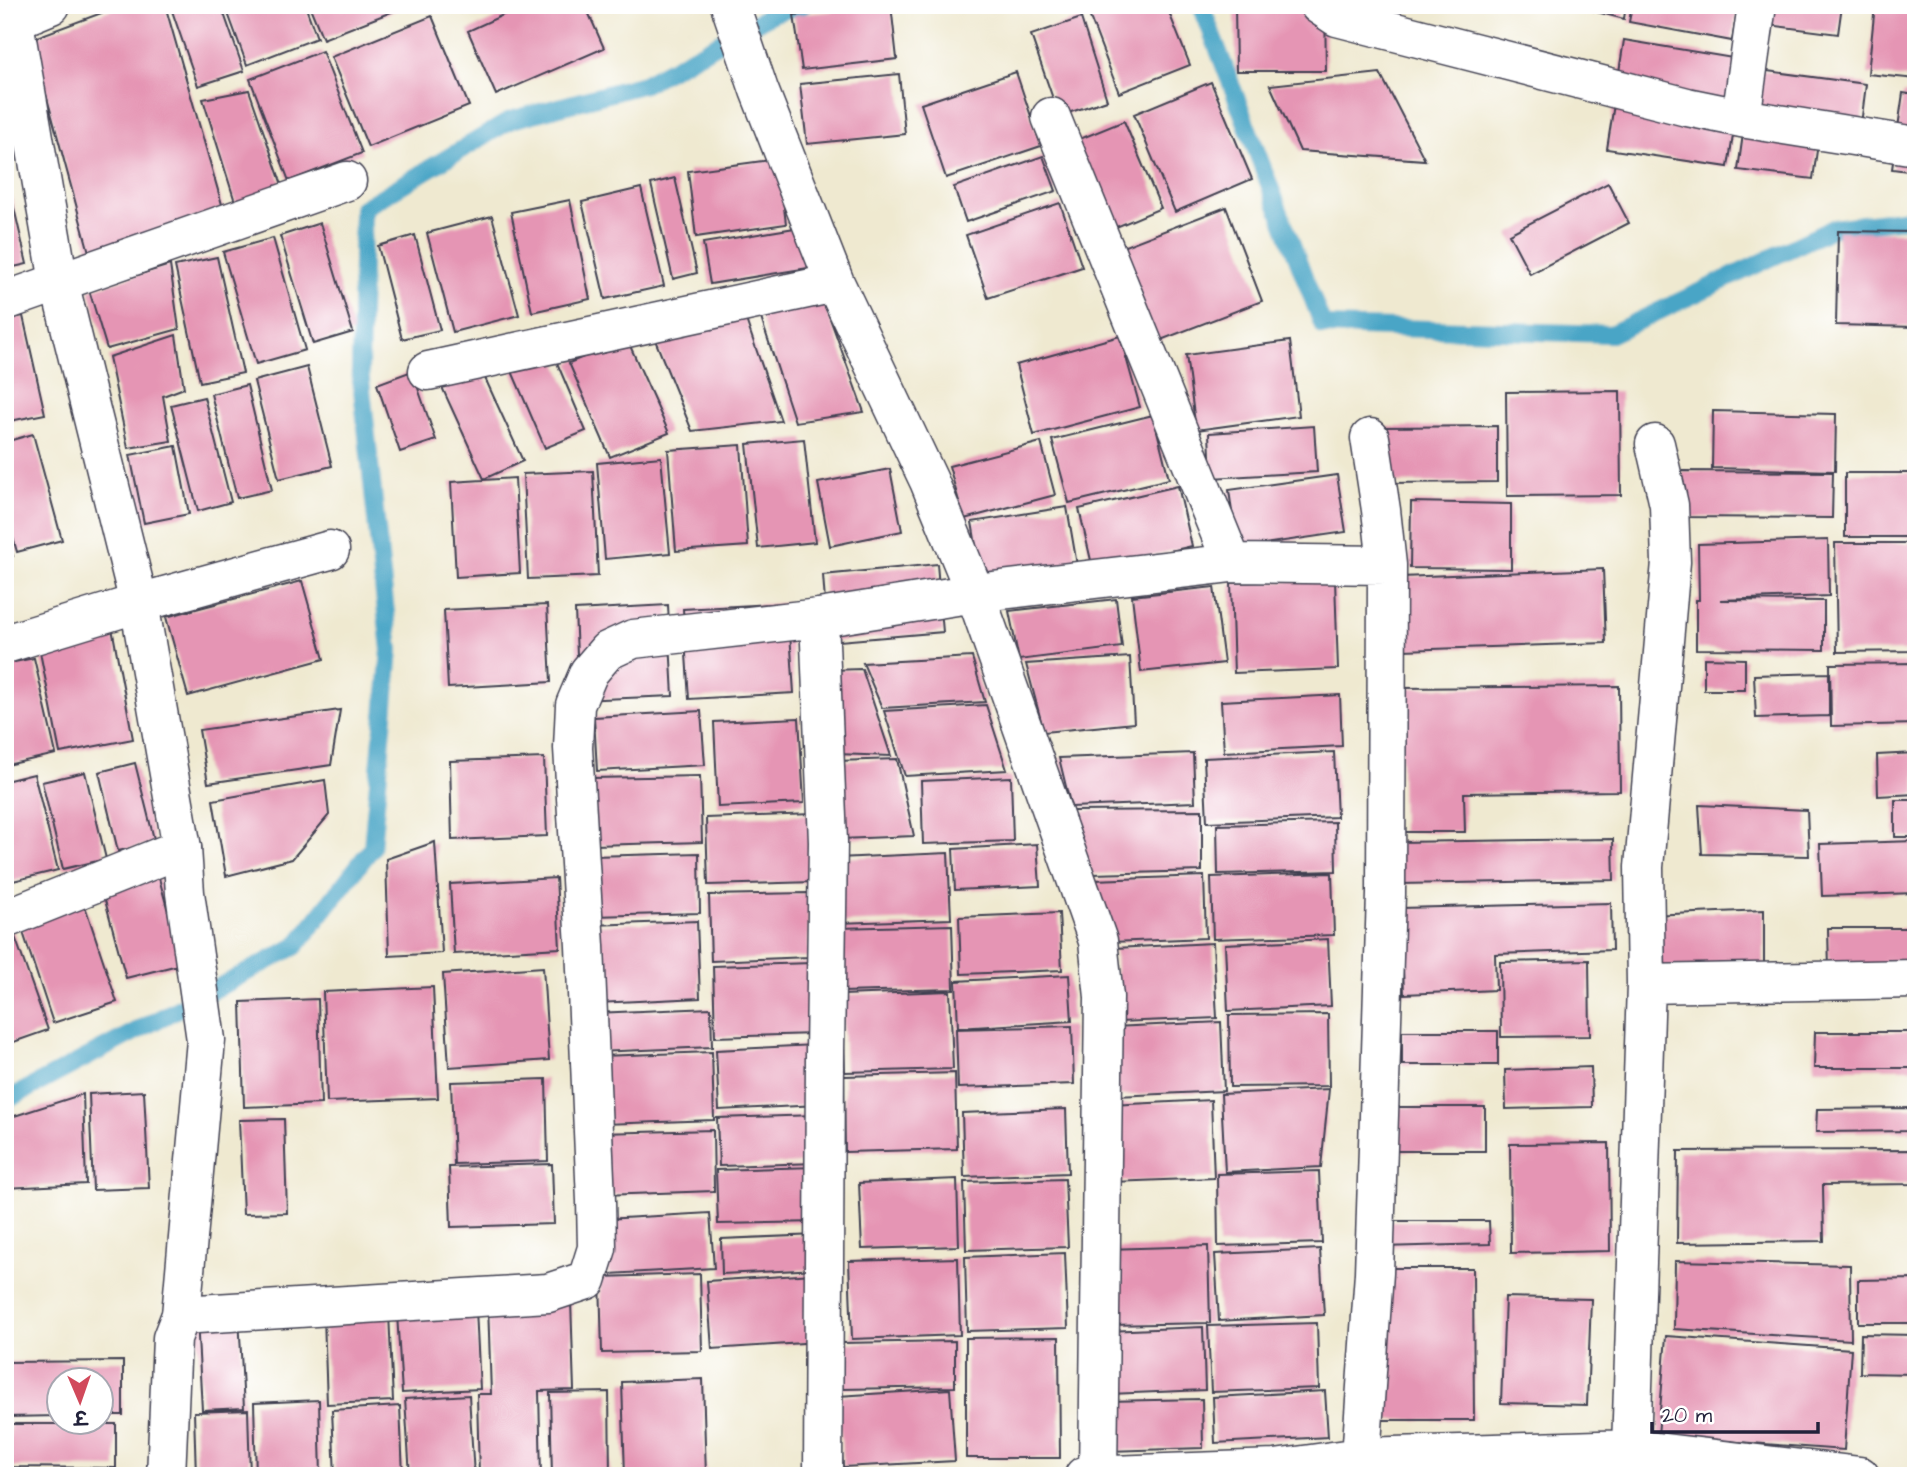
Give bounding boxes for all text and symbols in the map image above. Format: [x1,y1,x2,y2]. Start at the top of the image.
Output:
north arrow [46,1366,116,1436]
scale bar [1652,1390,1818,1434]
text: 20 m [1662,1401,1713,1430]
text: उ [71,1403,89,1430]

